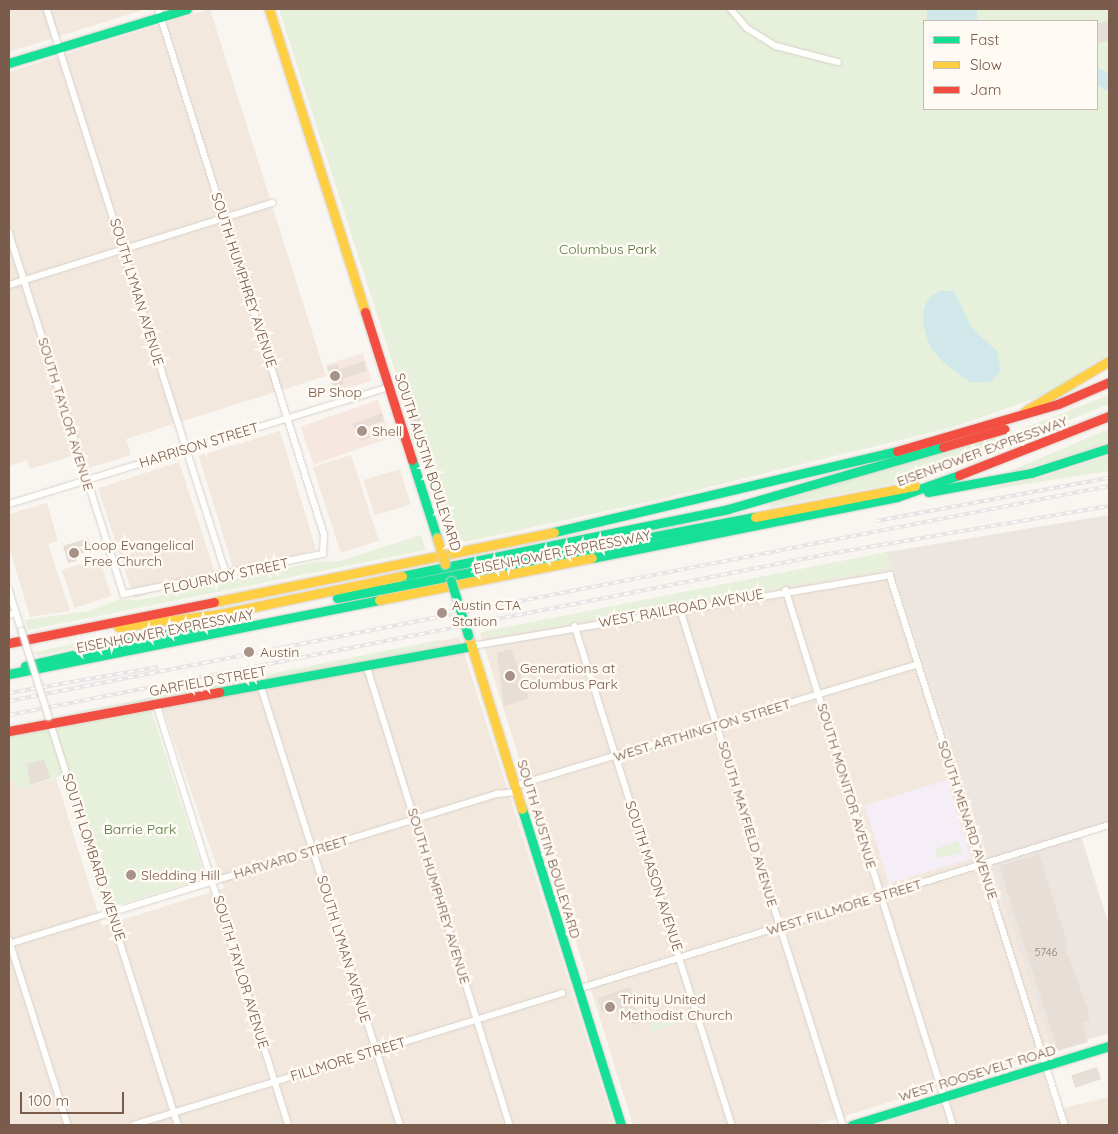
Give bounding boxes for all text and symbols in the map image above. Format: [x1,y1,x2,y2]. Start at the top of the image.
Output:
legend [923,20,1098,110]
text: Fast [970,30,999,49]
text: Slow [970,55,1002,74]
text: Jam [970,80,1001,99]
street label: SOUTH HUMPHREY AVENUE [208,190,280,370]
street label: SOUTH LYMAN AVENUE [107,216,167,368]
park label: Columbus Park [559,241,657,257]
street label: SOUTH TAYLOR AVENUE [35,335,97,493]
marker: BP Shop [329,370,341,382]
street label: SOUTH AUSTIN BOULEVARD [391,371,465,553]
place label: BP Shop [308,384,362,400]
street label: EISENHOWER EXPRESSWAY [894,412,1070,490]
street label: HARRISON STREET [137,419,261,471]
place label: Shell [372,423,402,439]
marker: Shell [356,425,368,437]
street label: EISENHOWER EXPRESSWAY [472,527,652,577]
place label: Loop Evangelical Free Church [84,537,194,570]
marker: Loop Evangelical Free Church [68,547,80,559]
street label: FLOURNOY STREET [162,555,290,597]
street label: WEST RAILROAD AVENUE [597,585,765,631]
place label: Austin CTA Station [452,597,521,630]
street label: EISENHOWER EXPRESSWAY [75,606,255,656]
marker: Austin CTA Station [436,607,448,619]
place label: Austin [260,644,299,660]
marker: Austin [242,645,256,659]
place label: Generations at Columbus Park [520,660,618,692]
street label: GARFIELD STREET [148,662,268,700]
marker: Generations at Columbus Park [504,670,516,682]
street label: WEST ARTHINGTON STREET [611,695,793,765]
street label: SOUTH MONITOR AVENUE [814,701,880,871]
street label: SOUTH MENARD AVENUE [934,738,1002,902]
street label: SOUTH MAYFIELD AVENUE [715,739,781,909]
street label: SOUTH AUSTIN BOULEVARD [514,758,584,940]
street label: SOUTH LOMBARD AVENUE [59,771,129,943]
street label: SOUTH MASON AVENUE [622,799,686,953]
street label: SOUTH HUMPHREY AVENUE [404,806,474,986]
park label: Barrie Park [104,821,176,837]
street label: HARVARD STREET [231,831,351,883]
place label: Sledding Hill [141,867,220,883]
marker: Sledding Hill [125,869,137,881]
street label: SOUTH LYMAN AVENUE [314,873,374,1025]
street label: WEST FILLMORE STREET [764,875,924,939]
street label: SOUTH TAYLOR AVENUE [210,893,272,1051]
house number: 5746 [1035,945,1057,959]
place label: Trinity United Methodist Church [620,991,733,1024]
marker: Trinity United Methodist Church [604,1001,616,1013]
street label: FILLMORE STREET [288,1033,408,1085]
street label: WEST ROOSEVELT ROAD [896,1041,1058,1105]
scale bar [22,1082,126,1114]
text: 100 m [28,1091,69,1110]

